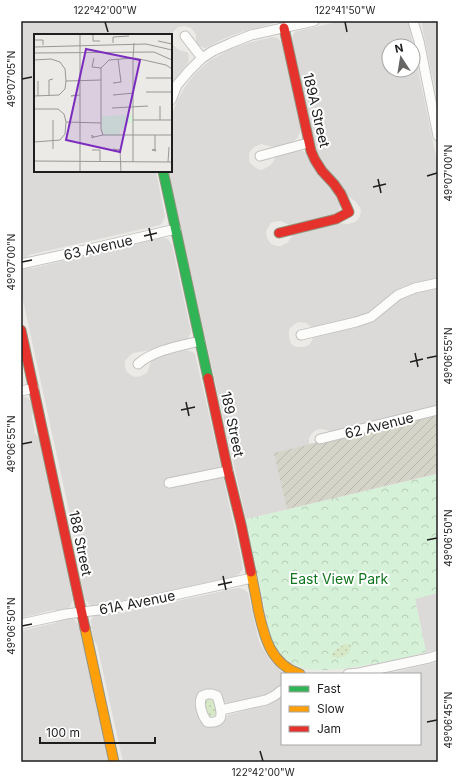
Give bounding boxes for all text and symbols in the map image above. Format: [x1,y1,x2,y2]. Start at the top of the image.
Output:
text: 122°42'00"W [73,4,137,16]
text: 122°41'50"W [315,4,375,16]
inset map [34,34,172,172]
north arrow [381,38,421,78]
text: N [393,40,404,56]
text: 49°07'05"N [5,51,17,107]
street label: 189A Street [300,71,334,149]
text: 49°07'00"N [442,145,454,201]
street label: 63 Avenue [62,231,134,263]
text: 49°07'00"N [5,234,17,290]
text: 49°06'55"N [442,327,454,385]
street label: 189 Street [218,390,248,459]
street label: 62 Avenue [343,408,415,442]
text: 49°06'55"N [5,415,17,473]
street label: 188 Street [66,509,96,578]
text: 49°06'50"N [442,509,454,567]
park label: East View Park [290,570,389,587]
street label: 61A Avenue [98,586,176,618]
text: 49°06'50"N [5,597,17,655]
legend [281,673,421,745]
text: Fast [317,681,341,696]
text: 49°06'45"N [442,692,454,748]
text: Slow [317,701,345,716]
scale bar [40,719,155,745]
text: Jam [317,721,341,736]
text: 100 m [46,725,80,740]
text: 122°42'00"W [231,766,295,778]

